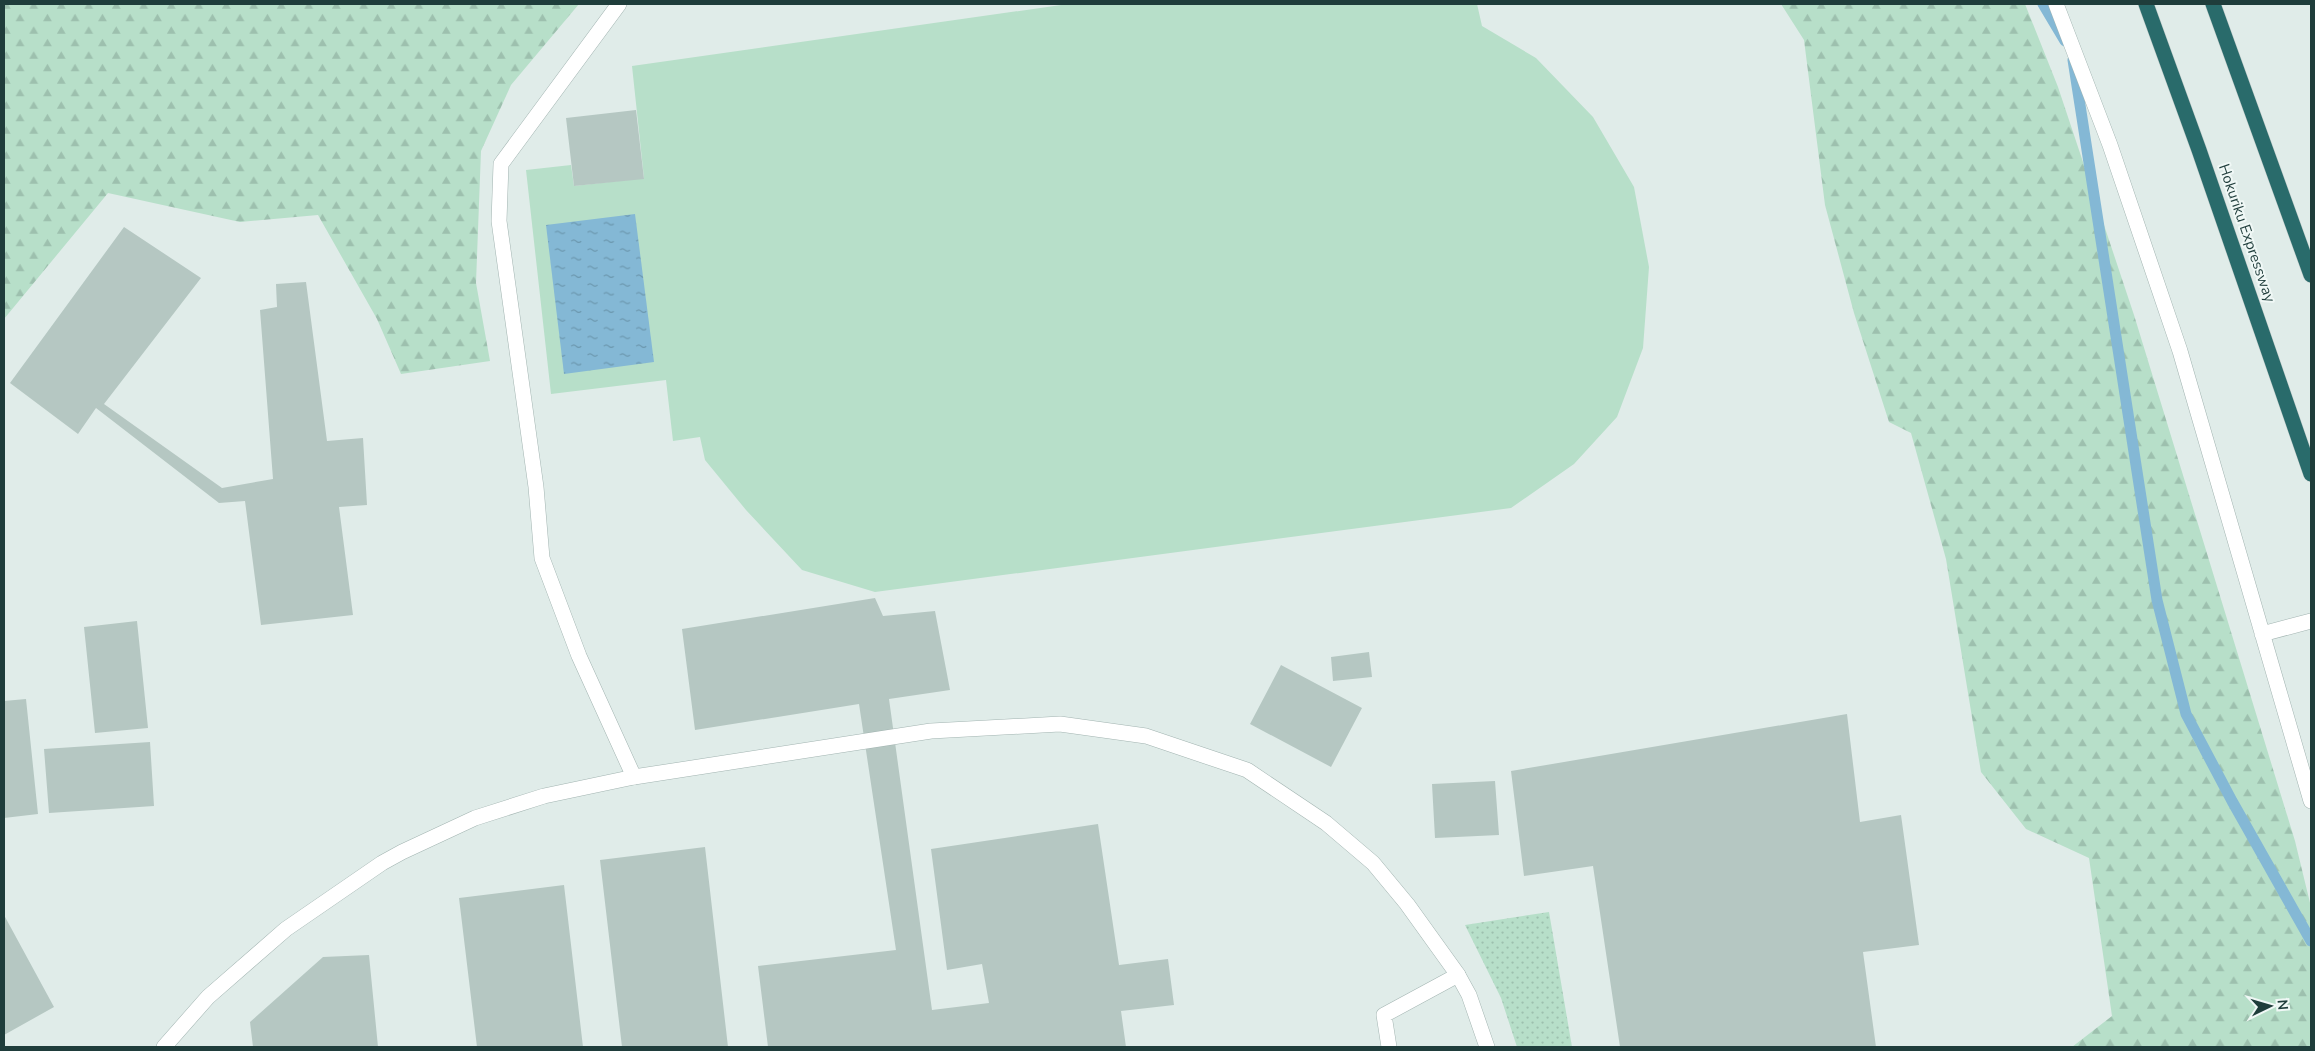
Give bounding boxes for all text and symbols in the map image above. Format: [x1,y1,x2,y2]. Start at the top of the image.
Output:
street label: Hokuriku Expressway [2214,161,2280,305]
north arrow [2245,981,2295,1031]
text: N [2273,999,2292,1011]

